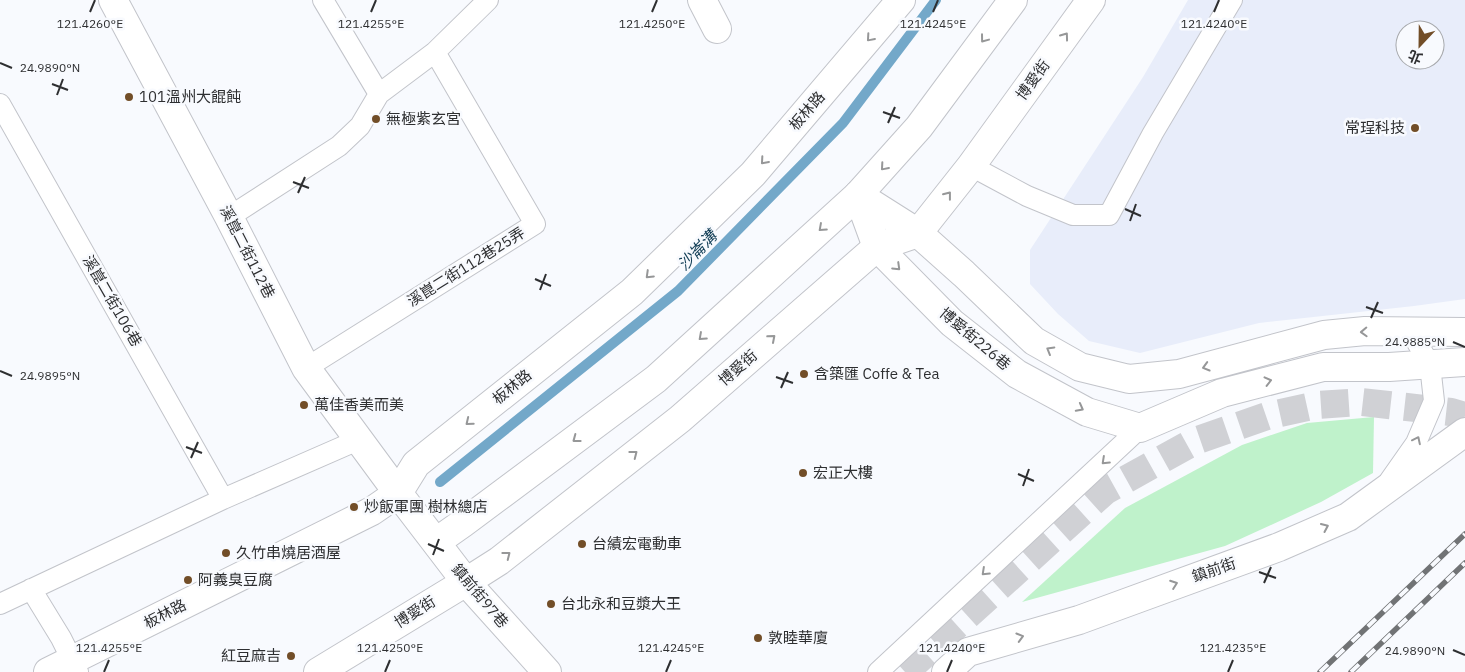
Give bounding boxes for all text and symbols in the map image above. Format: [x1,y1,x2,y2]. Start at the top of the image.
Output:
text: 121.4260°E [57,16,123,31]
text: 121.4255°E [338,16,404,31]
text: 121.4250°E [619,16,685,31]
text: 121.4245°E [900,16,966,31]
text: 121.4240°E [1181,16,1247,31]
north arrow [1395,20,1445,70]
one-way arrow [867,32,876,41]
one-way arrow [982,33,990,42]
one-way arrow [1060,33,1068,42]
text: 北 [1405,46,1425,68]
street label: 博愛街 [1012,56,1054,103]
text: 24.9890°N [20,60,80,75]
place label: 101溫州大餛飩 [139,87,241,106]
street label: 板林路 [785,87,829,134]
marker: 101溫州大餛飩 [123,91,135,103]
place label: 無極紫玄宮 [386,109,461,128]
marker: 無極紫玄宮 [370,113,382,125]
place label: 常珵科技 [1345,118,1405,137]
marker: 常珵科技 [1409,122,1421,134]
one-way arrow [761,155,770,164]
one-way arrow [881,161,890,170]
one-way arrow [943,192,951,201]
street label: 溪崑二街112巷 [216,202,279,302]
one-way arrow [819,222,828,231]
street label: 溪崑二街112巷25弄 [403,223,528,310]
water label: 沙崙溝 [673,224,722,274]
street label: 溪崑二街106巷 [79,252,146,350]
one-way arrow [892,261,901,270]
one-way arrow [646,270,655,279]
street label: 博愛街226巷 [936,303,1015,374]
one-way arrow [1360,326,1368,337]
one-way arrow [698,331,707,340]
text: 24.9885°N [1385,334,1445,349]
one-way arrow [766,336,775,344]
street label: 博愛街 [714,346,761,390]
one-way arrow [1047,346,1056,356]
one-way arrow [1202,361,1210,371]
place label: 含築匯 Coffe & Tea [814,364,939,383]
street label: 板林路 [488,365,535,408]
text: 24.9895°N [20,368,80,383]
marker: 含築匯 Coffe & Tea [798,368,810,380]
one-way arrow [1263,376,1272,387]
place label: 萬佳香美而美 [314,395,404,414]
marker: 萬佳香美而美 [298,399,310,411]
one-way arrow [1075,402,1084,412]
one-way arrow [465,416,474,425]
one-way arrow [572,433,582,442]
one-way arrow [1411,436,1421,445]
one-way arrow [629,451,638,460]
one-way arrow [1101,455,1110,464]
place label: 宏正大樓 [813,463,873,482]
marker: 宏正大樓 [797,467,809,479]
place label: 炒飯軍團 樹林總店 [364,497,488,516]
marker: 炒飯軍團 樹林總店 [348,501,360,513]
one-way arrow [1320,522,1329,533]
place label: 台績宏電動車 [592,534,682,553]
marker: 台績宏電動車 [576,538,588,550]
place label: 久竹串燒居酒屋 [236,543,341,562]
marker: 久竹串燒居酒屋 [220,547,232,559]
one-way arrow [501,552,510,560]
street label: 鎮前街 [1189,553,1238,586]
street label: 鎮前街97巷 [448,560,513,632]
one-way arrow [982,566,991,575]
place label: 阿義臭豆腐 [198,570,273,589]
marker: 阿義臭豆腐 [182,574,194,586]
one-way arrow [1169,580,1177,590]
street label: 博愛街 [391,592,439,632]
place label: 台北永和豆漿大王 [561,594,681,613]
street label: 板林路 [140,595,189,632]
marker: 台北永和豆漿大王 [545,598,557,610]
place label: 敦睦華廈 [768,628,828,647]
marker: 敦睦華廈 [752,632,764,644]
one-way arrow [1015,632,1023,642]
text: 121.4255°E [76,640,142,655]
text: 121.4250°E [357,640,423,655]
text: 121.4245°E [638,640,704,655]
text: 121.4240°E [919,640,985,655]
text: 121.4235°E [1200,640,1266,655]
text: 24.9890°N [1385,643,1445,658]
place label: 紅豆麻吉 [221,646,281,665]
marker: 紅豆麻吉 [285,650,297,662]

